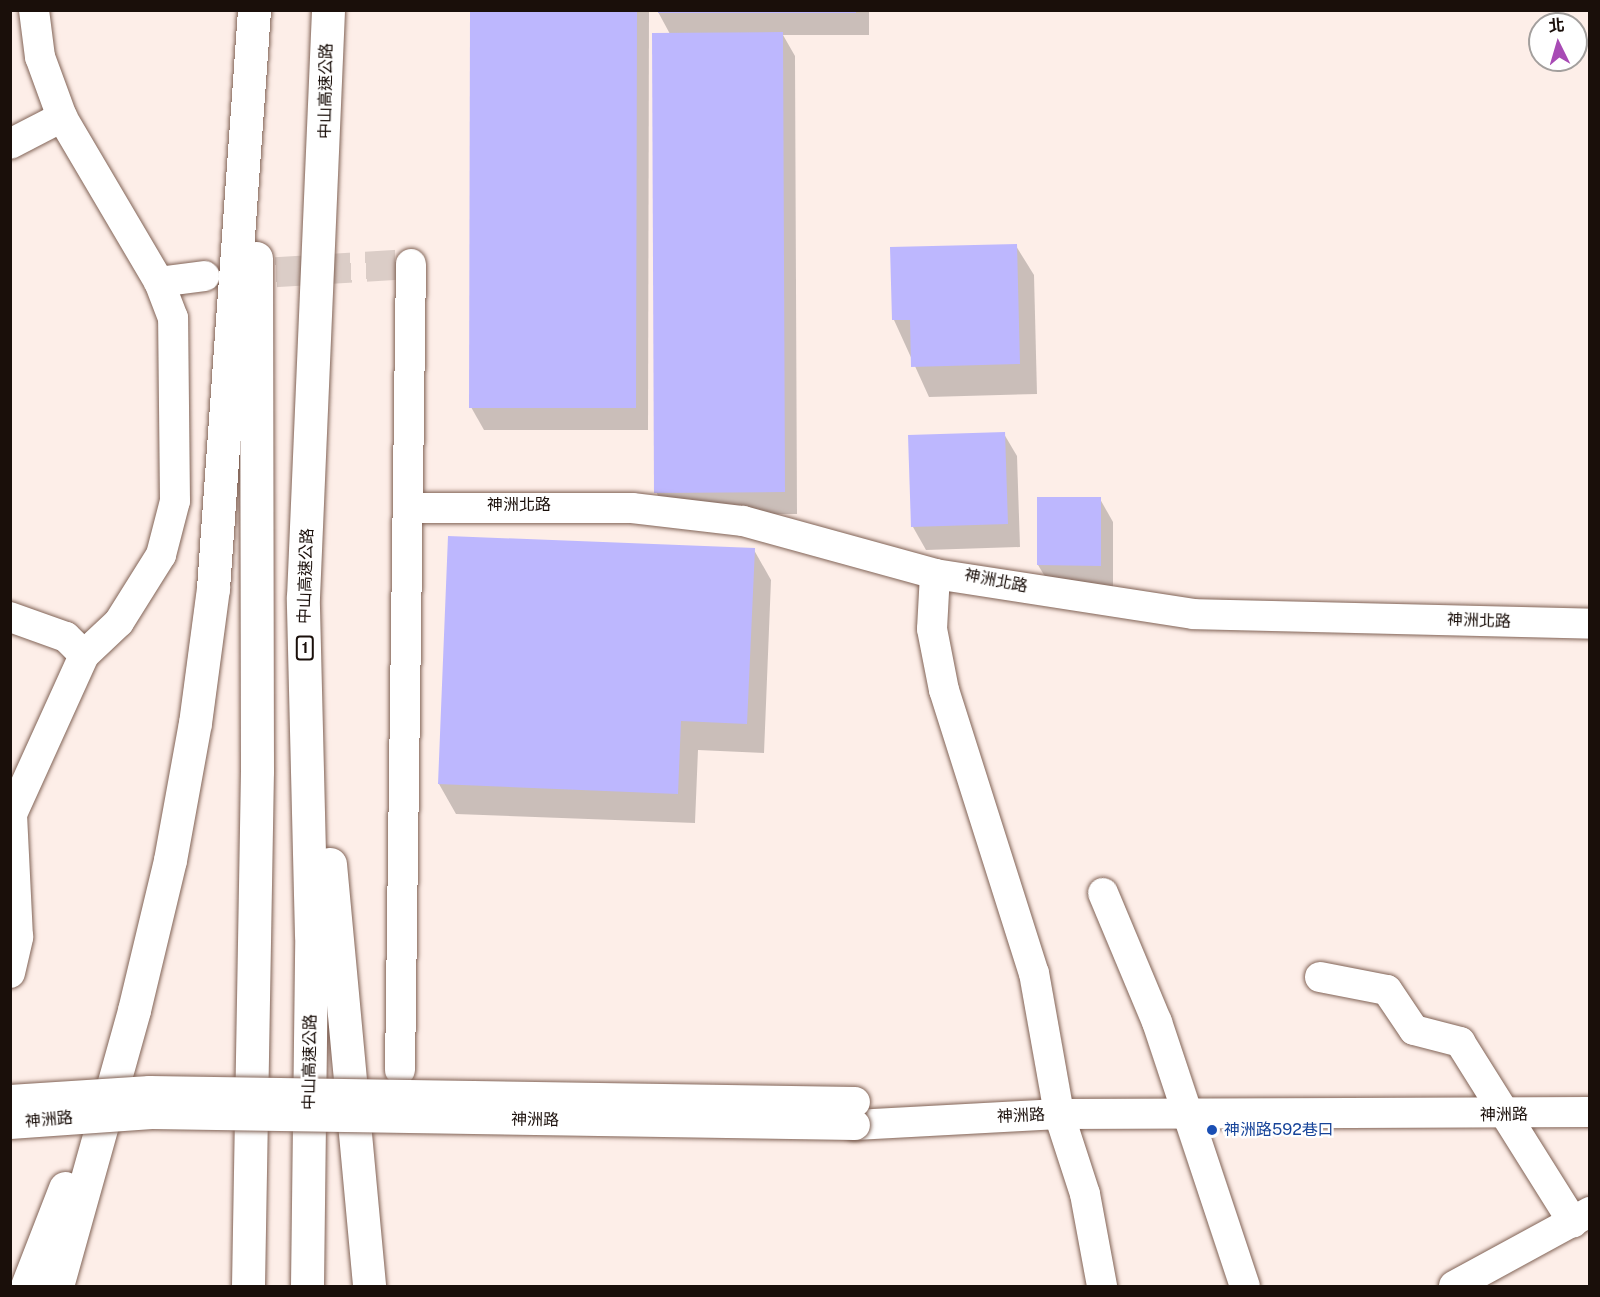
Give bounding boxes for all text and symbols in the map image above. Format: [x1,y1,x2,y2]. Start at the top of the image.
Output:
north arrow [1528,12,1588,72]
text: 北 [1548,15,1565,36]
street label: 中山高速公路 [316,43,336,139]
street label: 神洲北路 [487,495,551,515]
street label: 中山高速公路 [295,528,317,624]
street label: 神洲北路 [963,565,1029,597]
street label: 神洲北路 [1447,610,1511,632]
road number: 1 [294,636,316,660]
street label: 中山高速公路 [300,1014,320,1110]
street label: 神洲路 [997,1105,1045,1127]
street label: 神洲路 [1480,1105,1528,1125]
street label: 神洲路 [24,1108,74,1132]
street label: 神洲路 [511,1110,559,1130]
place label: 神洲路592巷口 [1224,1120,1334,1140]
marker: 神洲路592巷口 [1205,1123,1219,1137]

